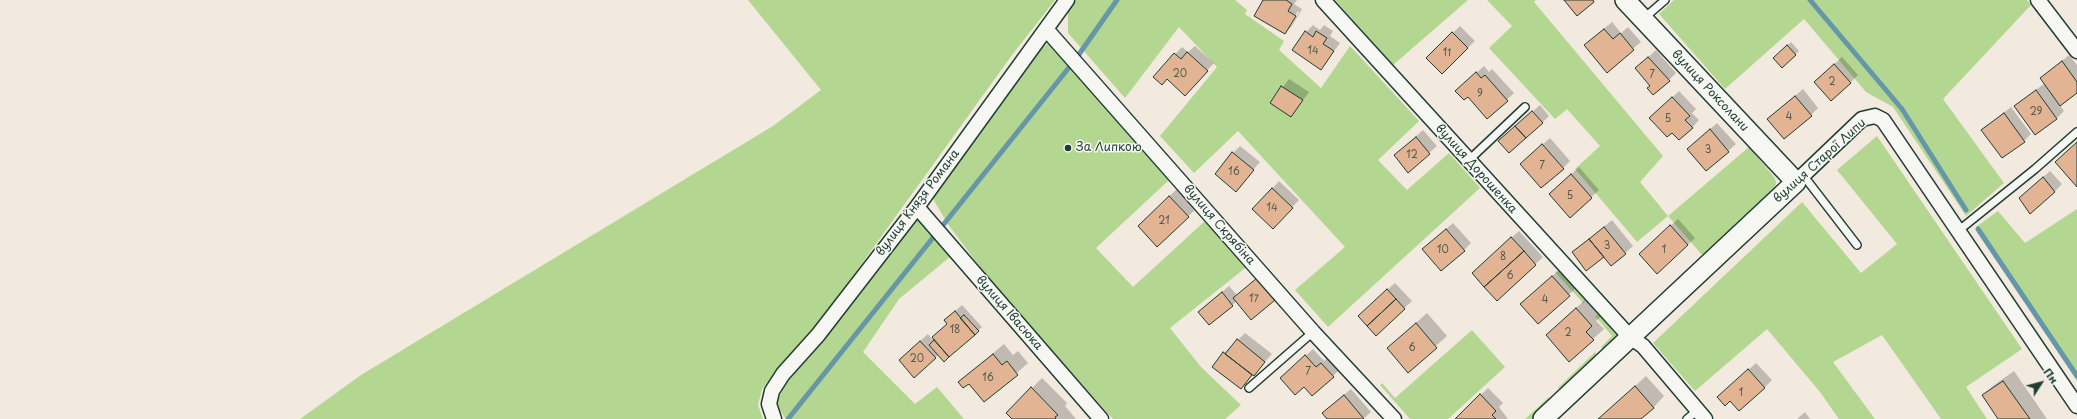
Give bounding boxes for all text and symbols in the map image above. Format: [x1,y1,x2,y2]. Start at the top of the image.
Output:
house number: 14 [1307,45,1319,57]
house number: 11 [1443,47,1451,59]
street label: вулиця Роксолани [1668,47,1752,135]
house number: 20 [1173,68,1187,80]
house number: 7 [1649,69,1655,81]
house number: 2 [1828,76,1836,88]
house number: 9 [1477,88,1483,100]
house number: 29 [2030,106,2042,118]
house number: 4 [1786,111,1792,123]
house number: 5 [1665,113,1671,125]
street label: вулиця Старої Липи [1771,116,1869,206]
street label: вулиця Дорошенка [1432,121,1520,217]
place label: За Липкою [1076,141,1142,155]
marker: За Липкою [1063,143,1073,153]
house number: 3 [1705,144,1711,156]
street label: вулиця Князя Романа [873,147,963,259]
house number: 12 [1406,149,1418,161]
house number: 7 [1539,160,1545,172]
house number: 16 [1228,166,1240,178]
street label: вулиця Скрябіна [1180,182,1258,268]
house number: 5 [1567,190,1573,202]
house number: 14 [1266,202,1278,214]
house number: 21 [1158,215,1170,227]
house number: 3 [1604,240,1610,252]
house number: 10 [1437,244,1449,256]
house number: 1 [1662,244,1666,256]
house number: 8 [1500,251,1506,263]
house number: 6 [1506,270,1514,282]
street label: вулиця Івасюка [973,273,1045,353]
house number: 17 [1249,293,1259,305]
house number: 4 [1542,294,1548,306]
house number: 18 [950,324,960,336]
house number: 2 [1564,327,1572,339]
house number: 6 [1408,342,1416,354]
house number: 20 [910,353,924,365]
north arrow [2021,363,2061,403]
text: Пн [2040,364,2063,387]
house number: 7 [1305,366,1311,378]
house number: 16 [982,372,994,384]
house number: 1 [1739,387,1743,399]

